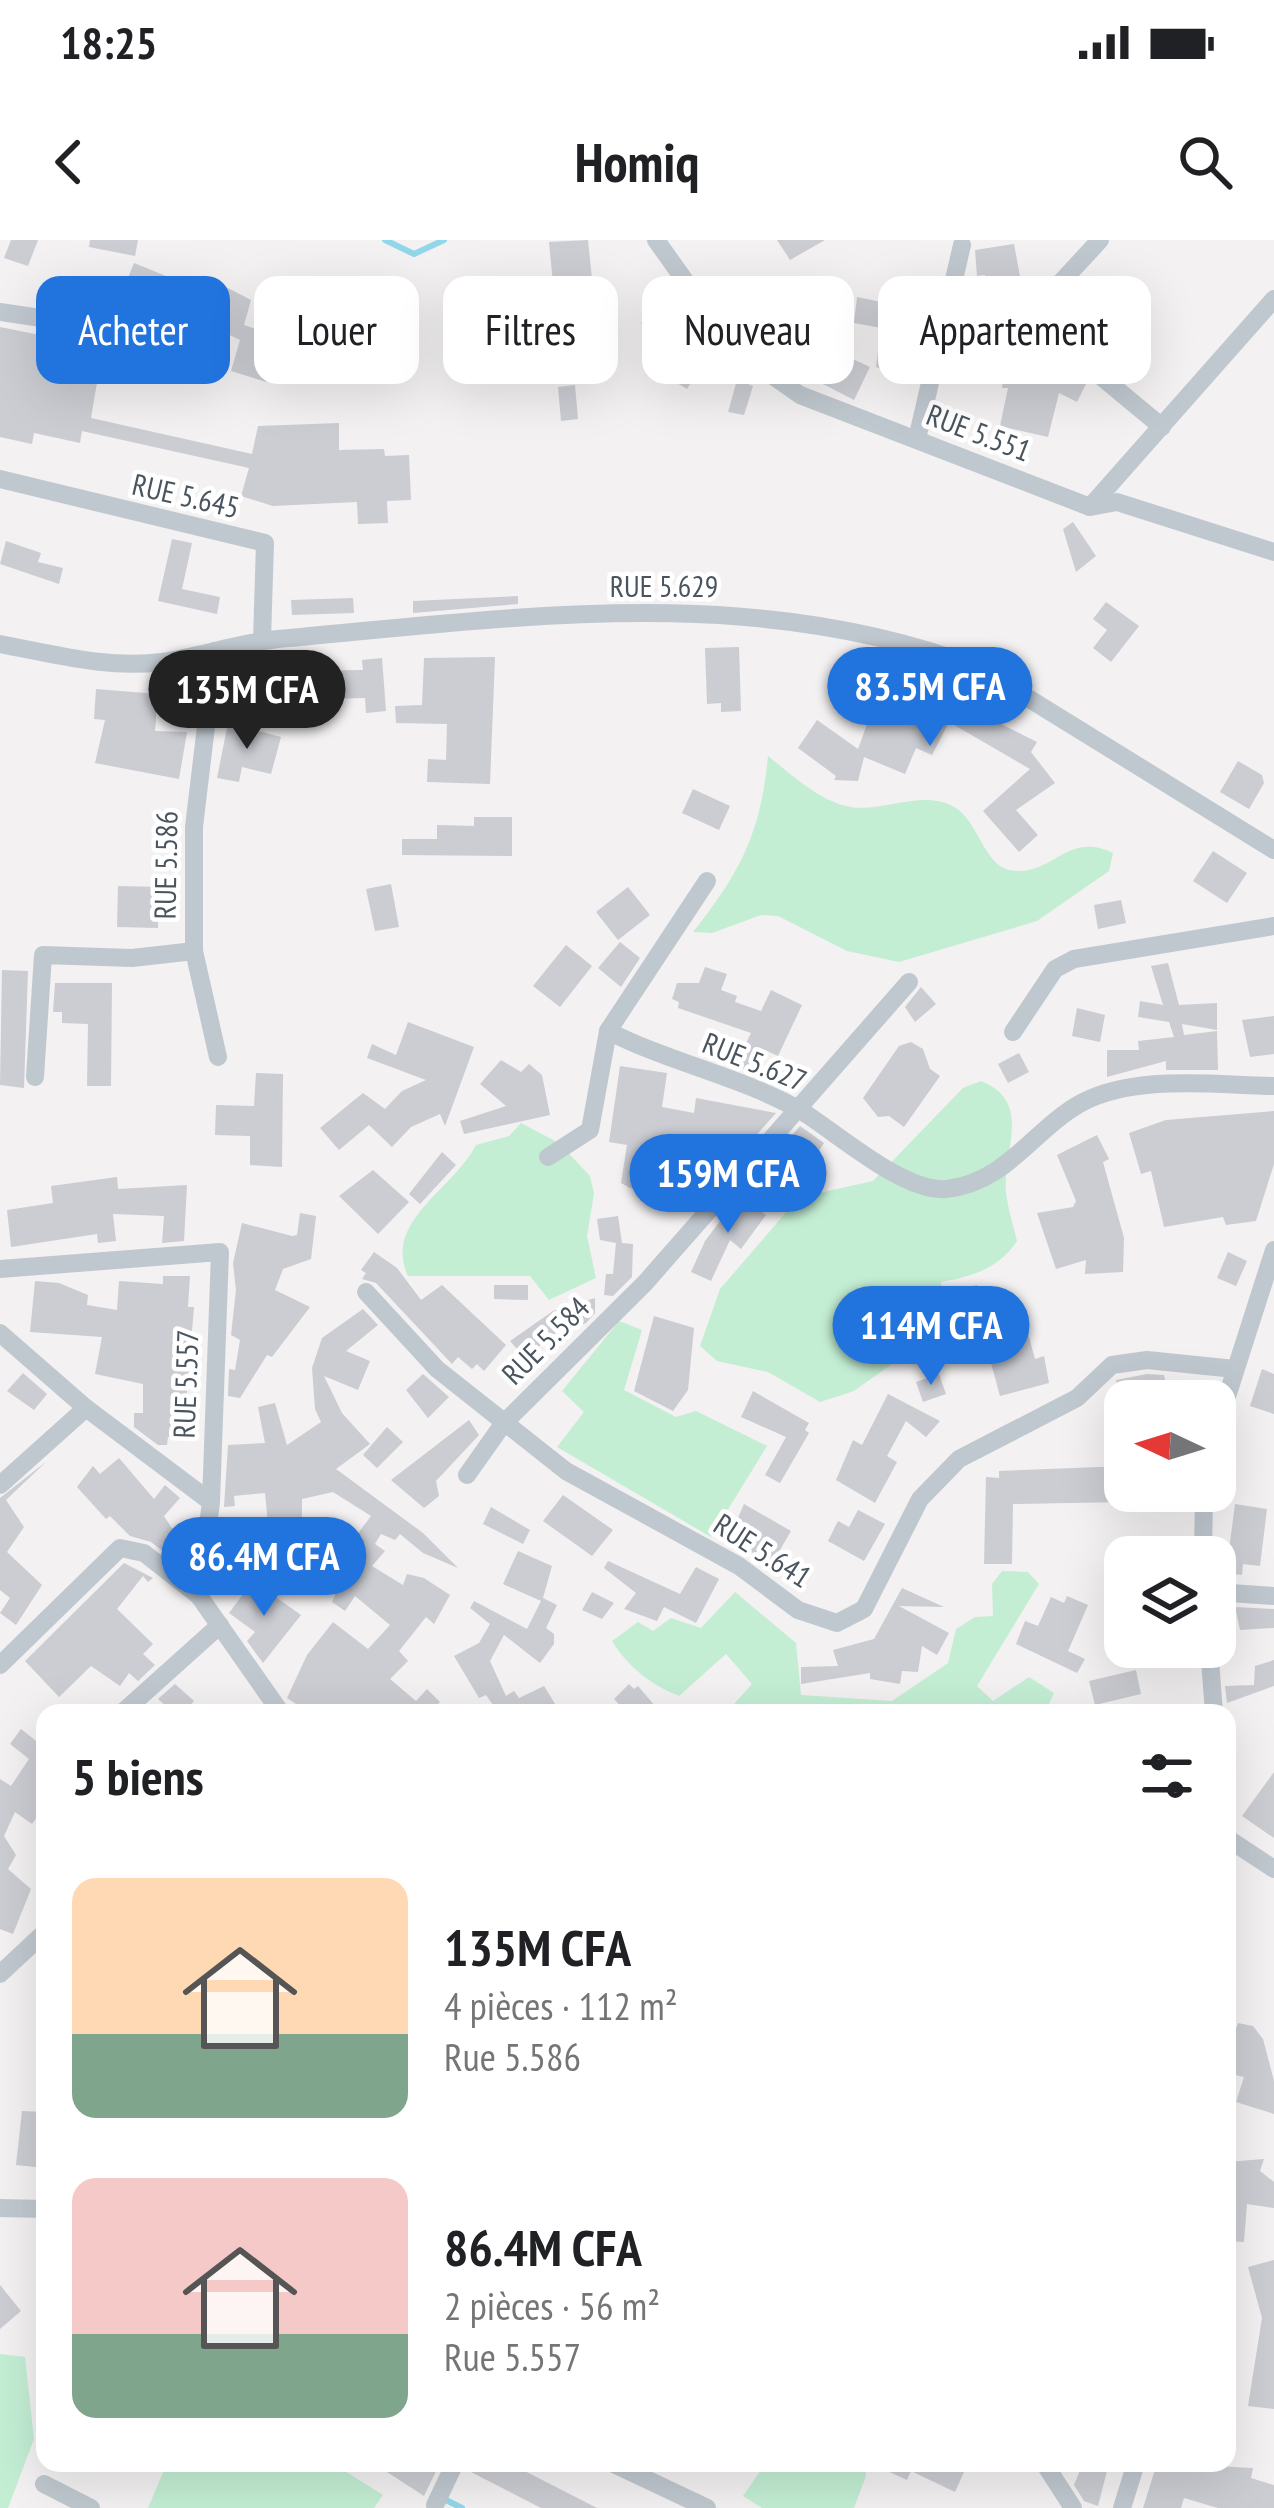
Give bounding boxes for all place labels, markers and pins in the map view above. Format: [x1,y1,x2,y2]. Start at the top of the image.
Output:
pin: 83.5M CFA [793,647,1067,749]
pin: 135M CFA [123,650,371,752]
pin: 159M CFA [604,1134,852,1236]
pin: 114M CFA [807,1286,1055,1388]
pin: 86.4M CFA [127,1517,401,1619]

